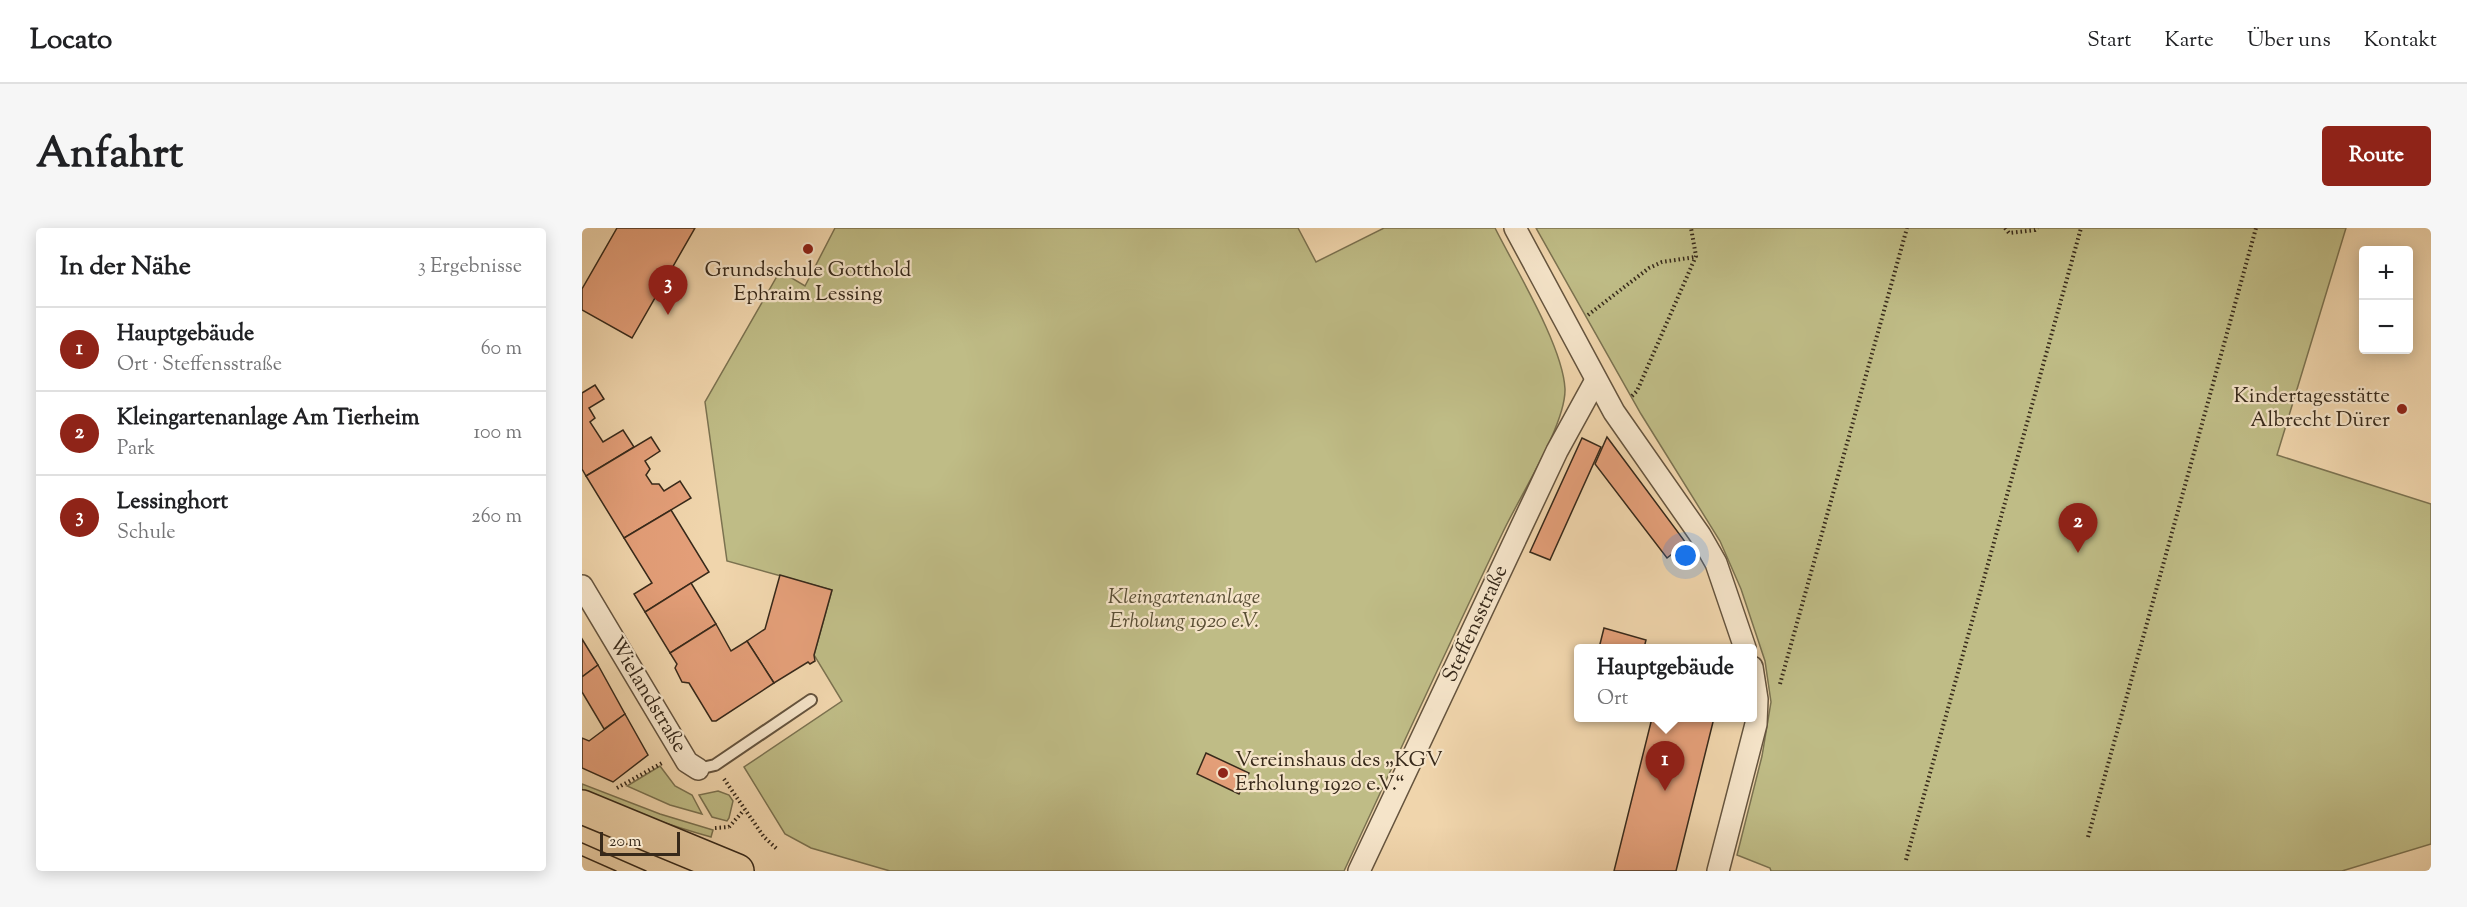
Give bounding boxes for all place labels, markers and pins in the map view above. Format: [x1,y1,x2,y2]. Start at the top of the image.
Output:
marker: Grundschule Gotthold Ephraim Lessing [801,242,815,256]
place label: Grundschule Gotthold Ephraim Lessing [705,256,912,310]
pin: 3 [648,266,688,315]
place label: Kindertagesstätte Albrecht Dürer [2234,382,2390,436]
marker: Kindertagesstätte Albrecht Dürer [2395,402,2409,416]
pin: 2 [2058,504,2098,553]
pin: 1 [1646,742,1684,791]
place label: Vereinshaus des „KGV Erholung 1920 e.V.“ [1235,746,1443,800]
marker: Vereinshaus des „KGV Erholung 1920 e.V.“ [1216,766,1230,780]

